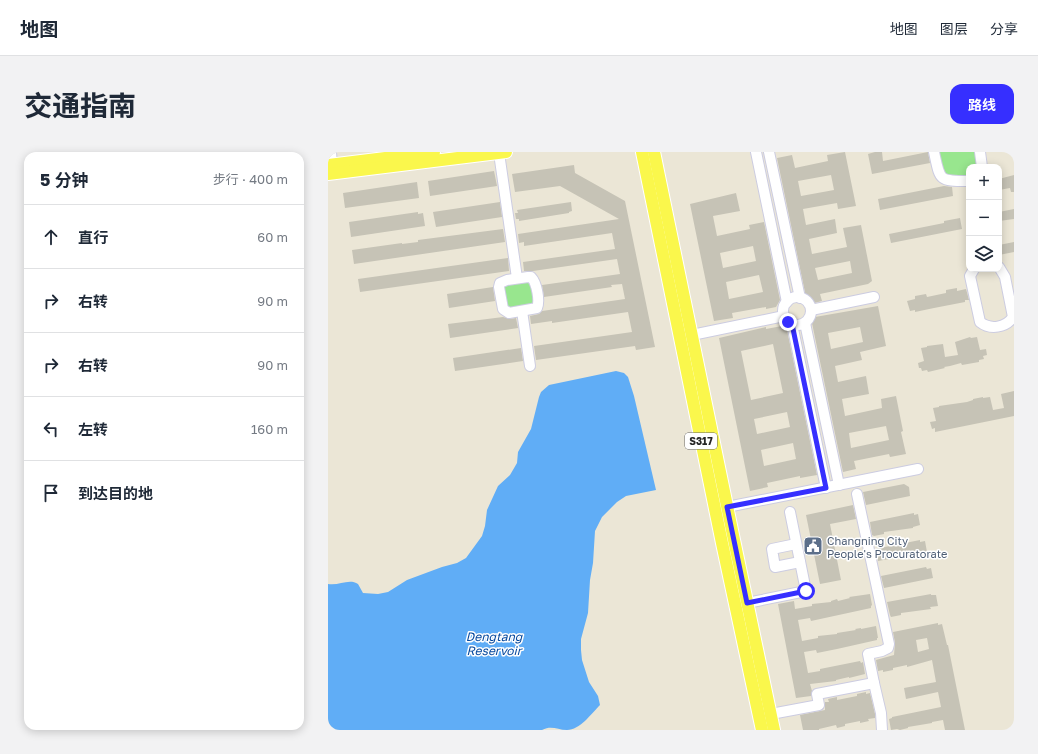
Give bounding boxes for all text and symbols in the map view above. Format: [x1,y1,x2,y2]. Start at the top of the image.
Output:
text: 地图 [20,17,58,40]
text: 地图 [890,20,918,37]
text: 图层 [940,20,968,37]
text: 分享 [990,20,1018,37]
button: 路线 [950,84,1014,124]
text: 交通指南 [24,89,136,122]
map controls [966,164,1002,272]
button: + [966,164,1002,200]
text: 5 分钟 [40,169,89,190]
text: 步行 · 400 m [213,171,288,187]
button: − [966,200,1002,236]
icon: ahead [40,226,62,248]
text: 直行 [78,228,108,246]
text: 60 m [257,229,288,245]
button: layers [966,236,1002,272]
icon: right [40,290,62,312]
text: 右转 [78,292,108,310]
text: 90 m [257,293,288,309]
route end [779,313,797,331]
icon: right [40,354,62,376]
text: 右转 [78,356,108,374]
text: 90 m [257,357,288,373]
icon: left [40,418,62,440]
text: 左转 [78,420,108,438]
text: 160 m [251,421,288,437]
road number: S317 [685,433,717,449]
icon: arrive [40,482,62,504]
text: 到达目的地 [78,484,153,502]
place label: Changning City People's Procuratorate [827,534,948,560]
public building icon: Changning City People's Procuratorate [802,535,824,557]
route start [797,582,815,600]
water label: Dengtang Reservoir [466,629,524,658]

